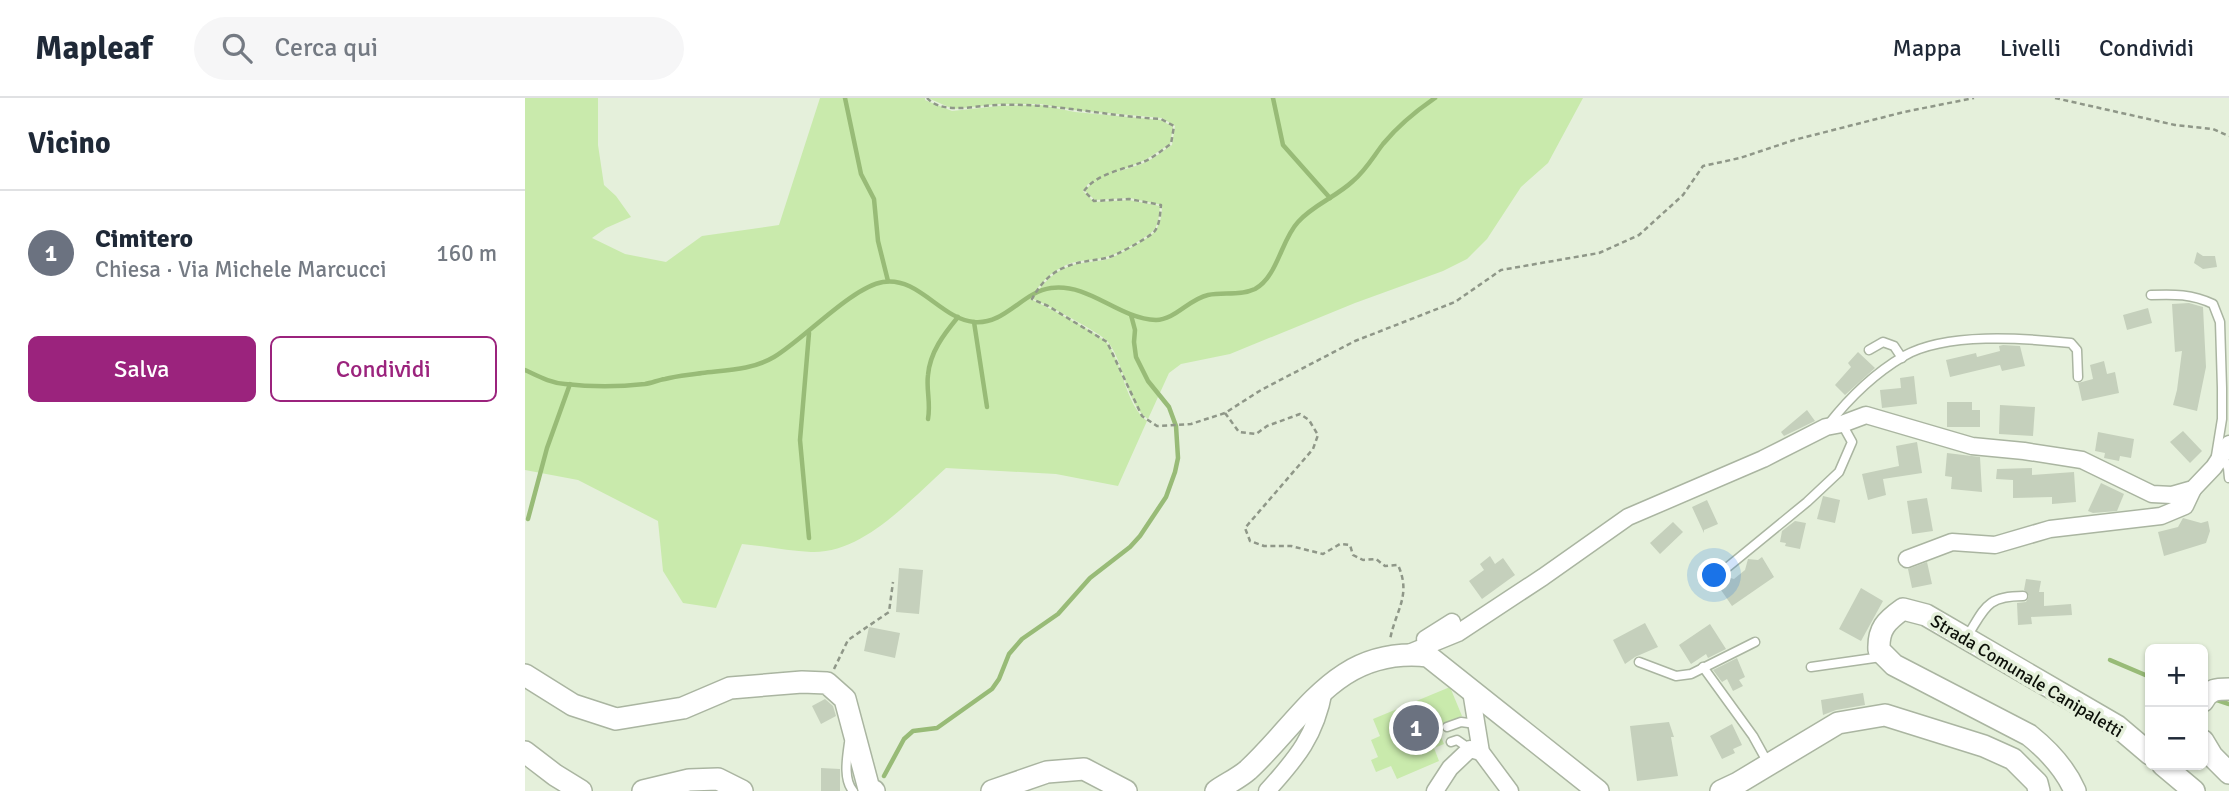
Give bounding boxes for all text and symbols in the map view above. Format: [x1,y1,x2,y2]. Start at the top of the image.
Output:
search box [194,17,684,80]
text: Mapleaf [35,28,152,69]
icon: search [218,29,256,67]
text: Cerca qui [274,32,378,64]
text: Mappa [1893,33,1962,63]
text: Livelli [2000,33,2061,63]
text: Condividi [2099,33,2194,63]
text: Vicino [28,125,111,162]
text: Cimitero [95,223,193,255]
text: 1 [45,239,57,268]
text: 160 m [436,239,497,268]
text: Chiesa · Via Michele Marcucci [95,255,387,284]
button: Salva [28,336,256,402]
button: Condividi [270,336,497,402]
your location [1697,558,1731,592]
street label: Strada Comunale Canipaletti [1927,610,2127,742]
map controls [2145,644,2208,770]
button: + [2145,644,2208,707]
pin: 1 [1393,702,1439,754]
button: − [2145,707,2208,770]

